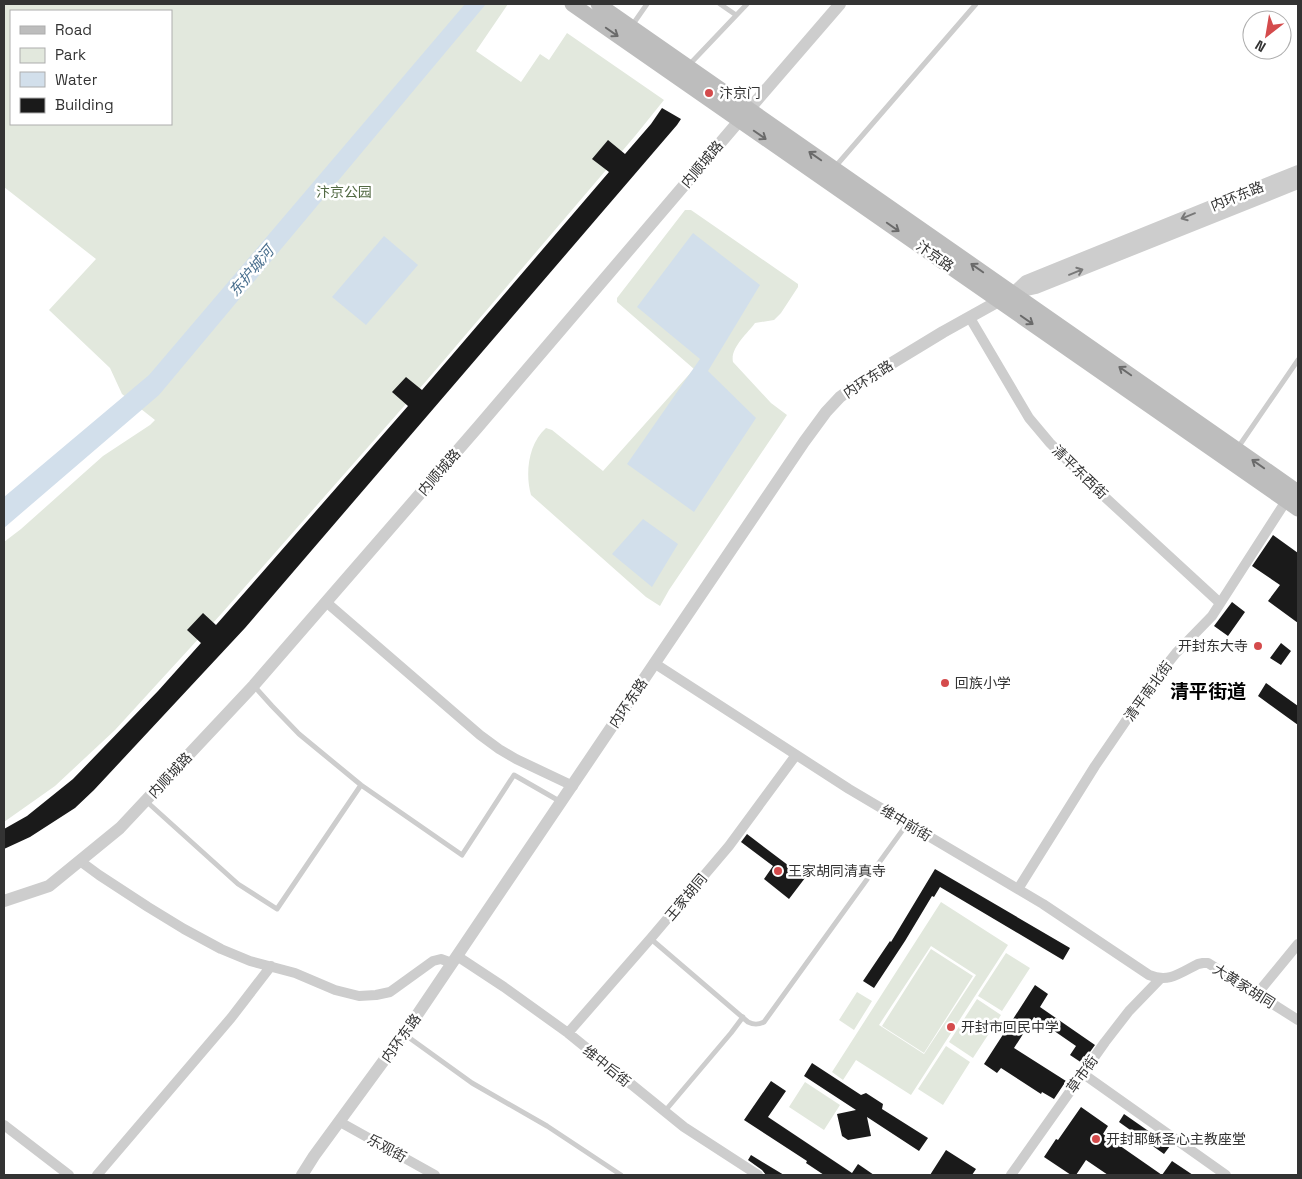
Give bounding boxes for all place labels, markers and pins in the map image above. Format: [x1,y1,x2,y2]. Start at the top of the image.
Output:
place label: 汴京门 [719,84,761,102]
marker: 汴京门 [703,87,715,99]
place label: 开封东大寺 [1178,637,1248,655]
marker: 开封东大寺 [1252,640,1264,652]
place label: 回族小学 [955,674,1011,692]
marker: 回族小学 [939,677,951,689]
place label: 王家胡同清真寺 [788,862,886,880]
marker: 王家胡同清真寺 [772,865,784,877]
place label: 开封市回民中学 [961,1018,1059,1036]
marker: 开封市回民中学 [945,1021,957,1033]
place label: 开封耶稣圣心主教座堂 [1106,1130,1246,1148]
marker: 开封耶稣圣心主教座堂 [1090,1133,1102,1145]

